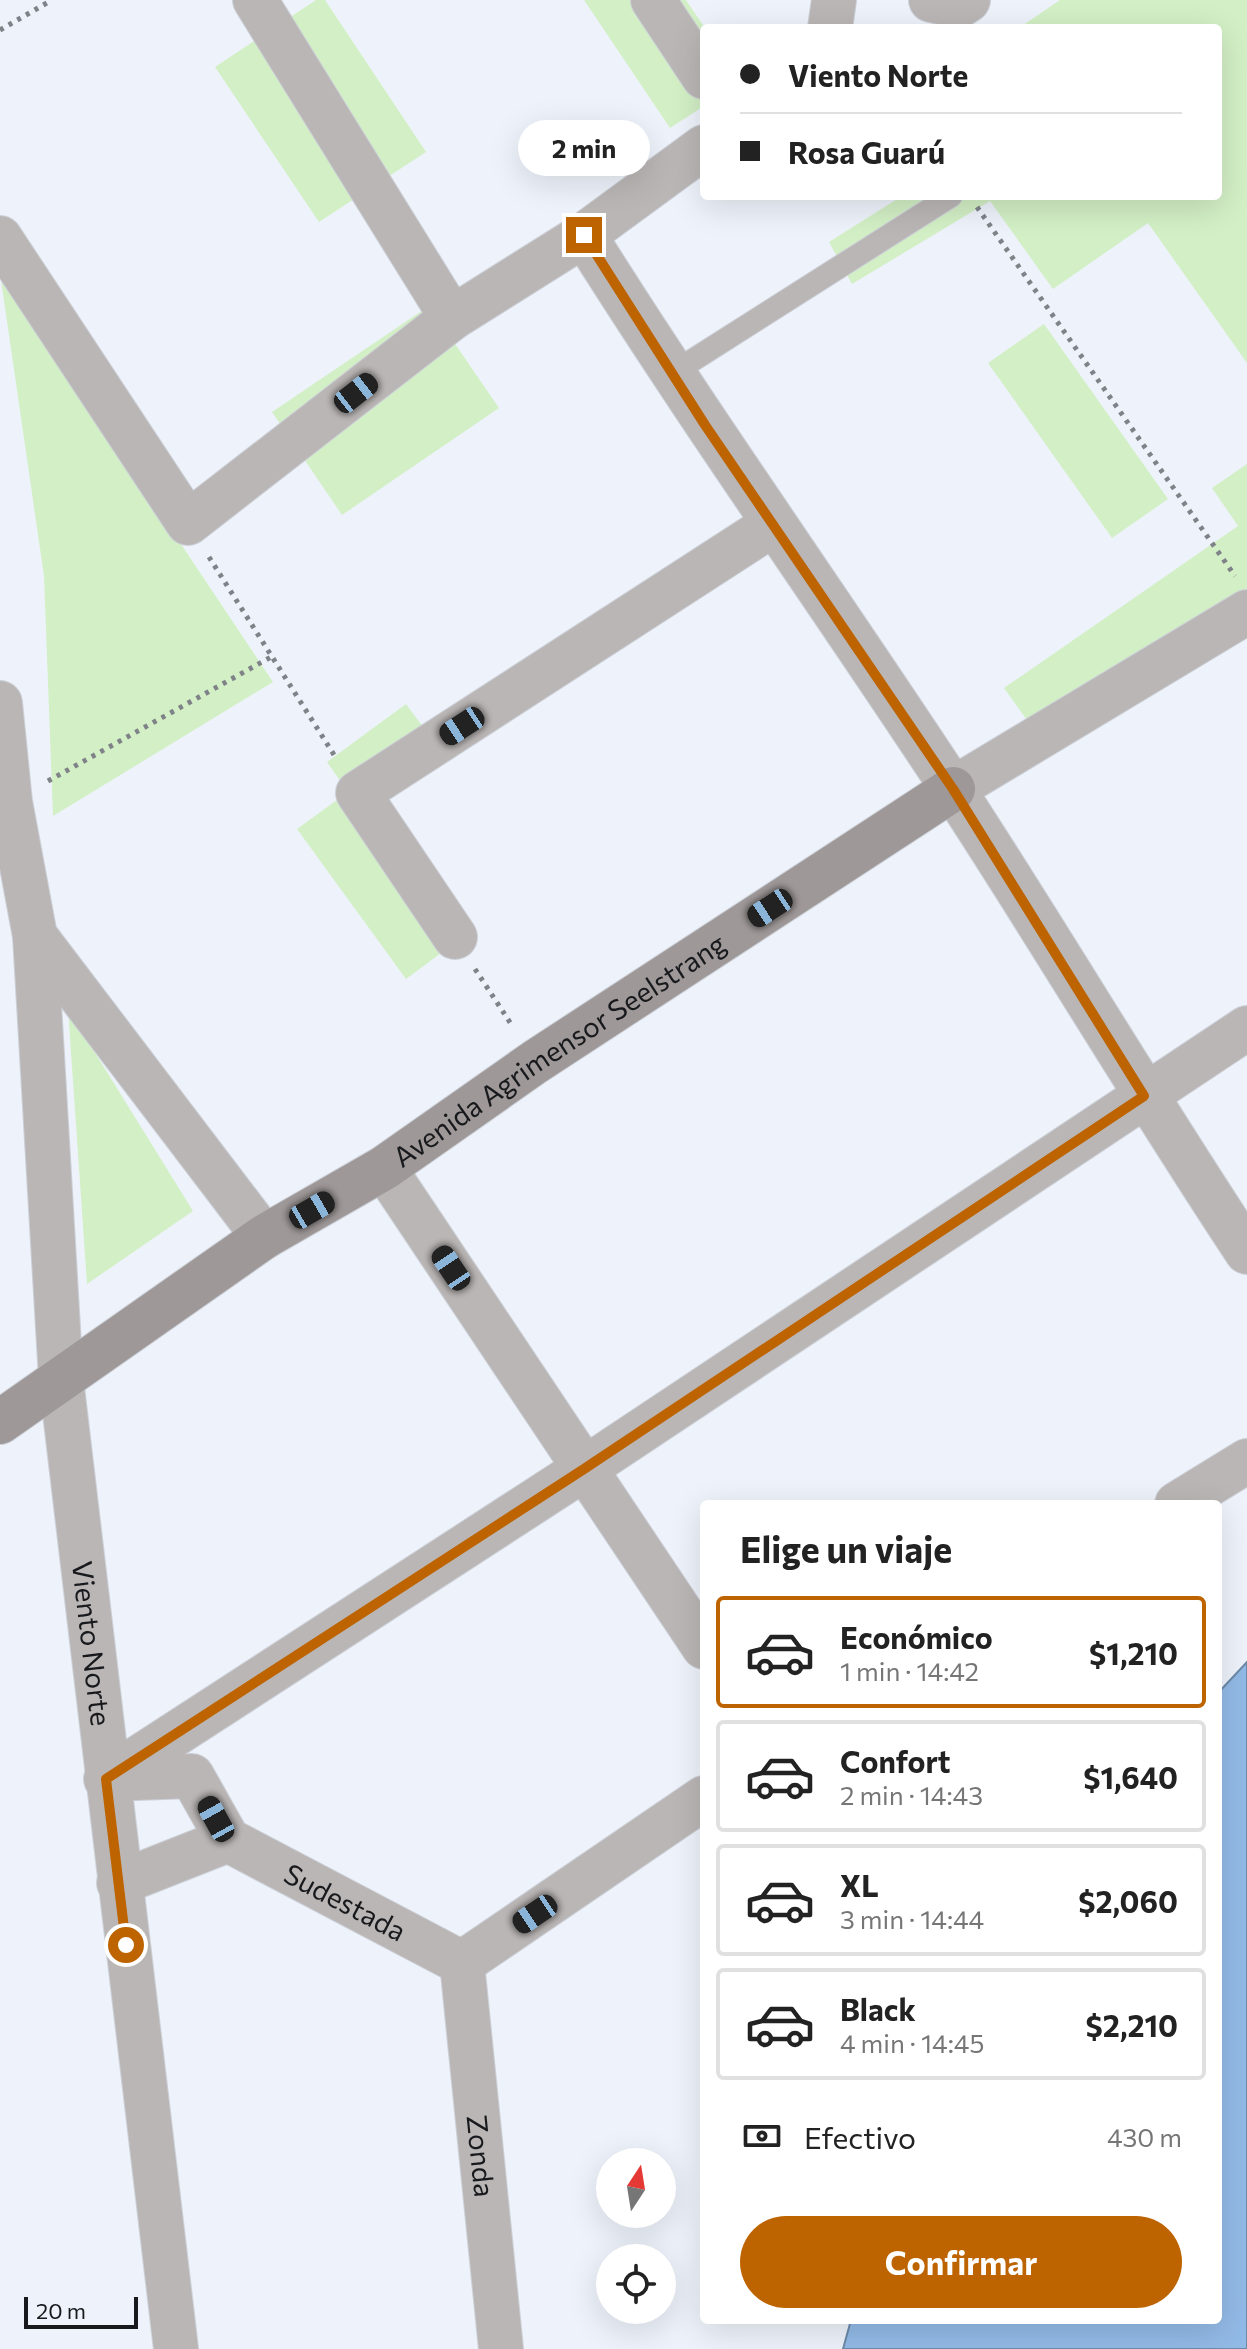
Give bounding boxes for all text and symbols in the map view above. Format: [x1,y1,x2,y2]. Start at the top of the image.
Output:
text: Viento Norte [788,56,968,93]
callout: 2 min [518,119,650,175]
text: 2 min [552,132,616,163]
text: Rosa Guarú [788,133,945,170]
route end [566,217,602,253]
car [330,369,382,417]
car [435,703,489,749]
car [743,885,797,931]
street label: Avenida Agrimensor Seelstrang [386,925,732,1174]
car [285,1188,339,1232]
car [428,1241,474,1295]
text: Elige un viaje [740,1526,952,1570]
street label: Viento Norte [66,1559,119,1728]
icon: car [744,1616,816,1688]
text: Económico [840,1618,993,1655]
text: $1,210 [1089,1634,1178,1671]
text: 1 min · 14:42 [840,1655,979,1686]
icon: car [744,1740,816,1812]
text: Confort [840,1742,951,1779]
text: $1,640 [1083,1758,1178,1795]
text: 2 min · 14:43 [840,1779,983,1810]
car [194,1792,238,1846]
street label: Sudestada [279,1856,412,1948]
icon: car [744,1864,816,1936]
text: XL [840,1866,879,1903]
text: $2,060 [1078,1882,1178,1919]
car [508,1891,562,1937]
text: 3 min · 14:44 [840,1903,984,1934]
route start [108,1927,144,1963]
icon: car [744,1988,816,2060]
text: Black [840,1990,916,2027]
text: $2,210 [1086,2006,1178,2043]
text: 4 min · 14:45 [840,2027,984,2058]
street label: Zonda [460,2113,503,2199]
icon: cash [740,2114,784,2158]
text: Efectivo [804,2118,916,2155]
text: 430 m [1107,2121,1182,2152]
north arrow [596,2148,676,2228]
map controls [596,2148,676,2324]
button: Confirmar [740,2216,1182,2308]
button: locate [596,2244,676,2324]
scale bar [24,2293,138,2329]
text: 20 m [36,2297,86,2324]

